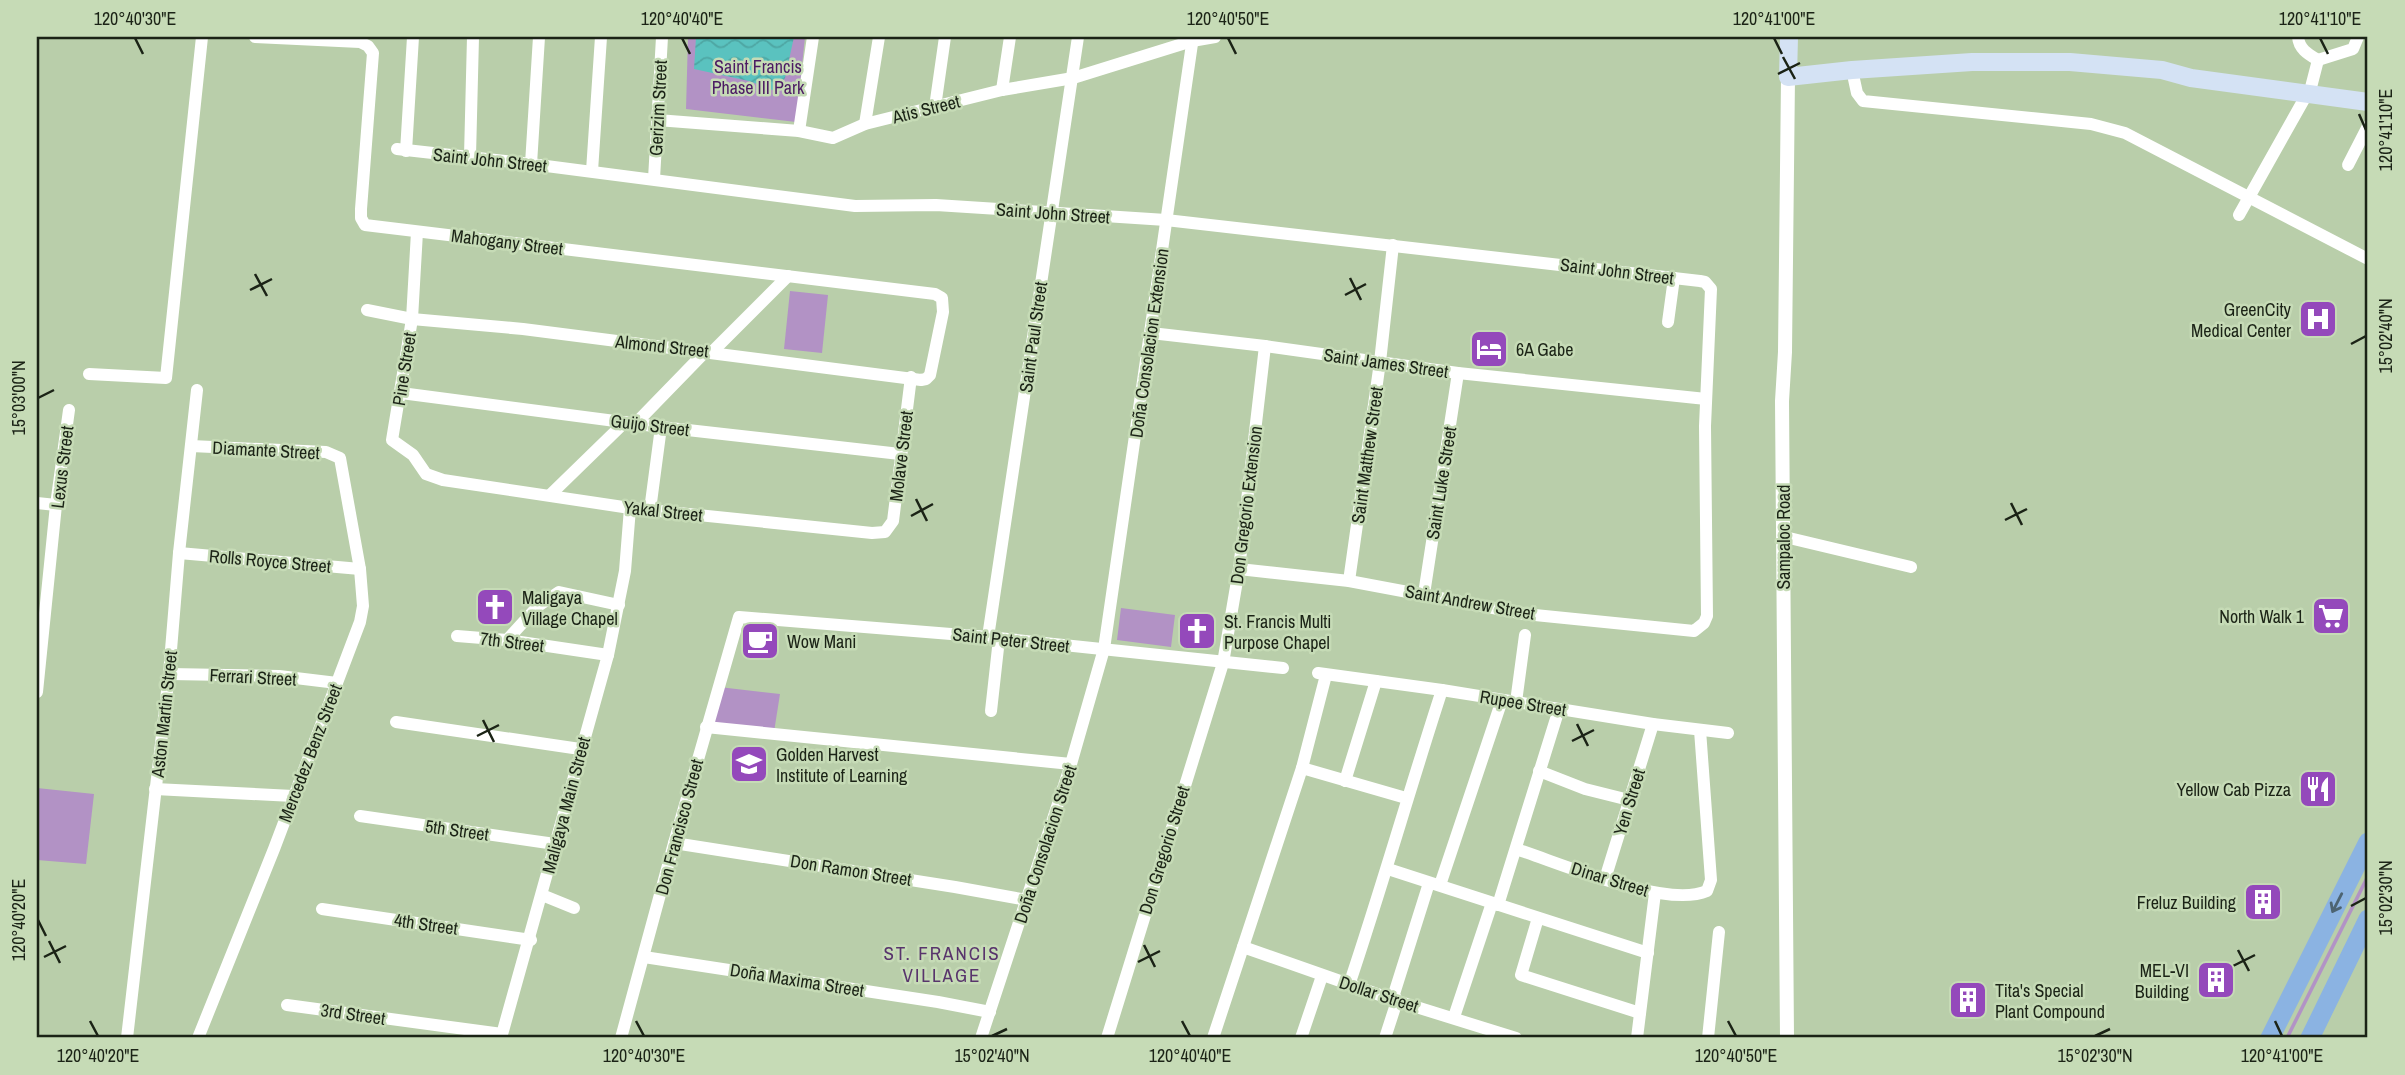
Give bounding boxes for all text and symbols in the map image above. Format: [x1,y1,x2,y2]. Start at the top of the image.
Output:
text: 120°40'30"E [94,6,176,31]
text: 120°40'40"E [641,6,723,31]
text: 120°40'50"E [1187,6,1269,31]
text: 120°41'00"E [1733,6,1815,31]
text: 120°41'10"E [2279,6,2361,31]
park label: Saint Francis Phase III Park [712,54,805,100]
street label: Gerizim Street [643,59,673,157]
street label: Atis Street [889,89,962,130]
text: 120°41'10"E [2373,89,2398,171]
street label: Saint John Street [432,142,548,178]
street label: Saint John Street [995,197,1111,229]
street label: Mahogany Street [450,223,564,261]
street label: Doña Consolacion Extension [1123,247,1175,439]
street label: Saint John Street [1559,252,1675,290]
street label: Saint Paul Street [1013,280,1053,394]
place label: GreenCity Medical Center [2191,297,2292,343]
hospital icon: GreenCity Medical Center [2297,298,2339,340]
text: 15°02'40"N [2373,298,2398,374]
hotel icon: 6A Gabe [1468,328,1510,370]
street label: Almond Street [613,329,710,363]
street label: Pine Street [386,331,422,407]
place label: 6A Gabe [1516,337,1573,362]
street label: Saint James Street [1322,342,1450,384]
text: 15°03'00"N [6,360,31,436]
street label: Saint Matthew Street [1345,385,1389,525]
street label: Guijo Street [609,408,691,442]
street label: Molave Street [883,409,919,503]
street label: Lexus Street [45,424,79,510]
street label: Don Gregorio Extension [1224,424,1268,586]
street label: Saint Luke Street [1420,425,1462,541]
street label: Diamante Street [212,435,320,465]
street label: Sampaloc Road [1771,484,1796,590]
street label: Yakal Street [622,494,704,528]
street label: Rolls Royce Street [208,543,332,579]
street label: Saint Andrew Street [1403,578,1537,626]
place label: Maligaya Village Chapel [522,585,618,631]
church icon: Maligaya Village Chapel [474,586,516,628]
supermarket icon: North Walk 1 [2310,595,2352,637]
place label: North Walk 1 [2219,604,2305,629]
place label: St. Francis Multi Purpose Chapel [1224,609,1331,655]
church icon: St. Francis Multi Purpose Chapel [1176,610,1218,652]
cafe icon: Wow Mani [739,620,781,662]
street label: Saint Peter Street [951,621,1071,659]
street label: 7th Street [479,626,545,658]
place label: Wow Mani [787,629,856,654]
street label: Aston Martin Street [145,649,183,780]
street label: Ferrari Street [209,662,297,692]
street label: Mercedez Benz Street [272,680,348,826]
street label: Rupee Street [1478,684,1568,722]
street label: Maligaya Main Street [536,734,596,876]
place label: Golden Harvest Institute of Learning [776,742,908,788]
school or university icon: Golden Harvest Institute of Learning [728,743,770,785]
street label: Don Francisco Street [649,756,709,898]
street label: Doña Consolacion Street [1008,762,1082,926]
street label: Yen Street [1607,766,1651,838]
restaurant icon: Yellow Cab Pizza [2297,768,2339,810]
place label: Yellow Cab Pizza [2177,777,2291,802]
street label: Don Gregorio Street [1133,783,1195,917]
street label: 5th Street [424,813,490,847]
street label: Don Ramon Street [789,848,913,892]
street label: Dinar Street [1568,855,1652,903]
text: 15°02'30"N [2373,860,2398,936]
text: 120°40'20"E [6,879,31,961]
building icon: Freluz Building [2242,881,2284,923]
place label: Freluz Building [2137,890,2237,915]
one-way arrow [2330,892,2343,913]
street label: 4th Street [393,907,459,941]
district label: ST. FRANCIS VILLAGE [883,940,1001,988]
street label: Doña Maxima Street [728,957,866,1003]
place label: MEL-VI Building [2135,958,2190,1004]
building icon: MEL-VI Building [2195,959,2237,1001]
street label: Dollar Street [1336,969,1422,1019]
place label: Tita's Special Plant Compound [1995,978,2105,1024]
building icon: Tita's Special Plant Compound [1947,979,1989,1021]
street label: 3rd Street [319,997,387,1031]
text: 120°40'20"E [57,1043,139,1068]
text: 120°40'30"E [603,1043,685,1068]
text: 15°02'40"N [954,1043,1030,1068]
text: 120°40'40"E [1149,1043,1231,1068]
text: 120°40'50"E [1695,1043,1777,1068]
text: 15°02'30"N [2057,1043,2133,1068]
text: 120°41'00"E [2241,1043,2323,1068]

